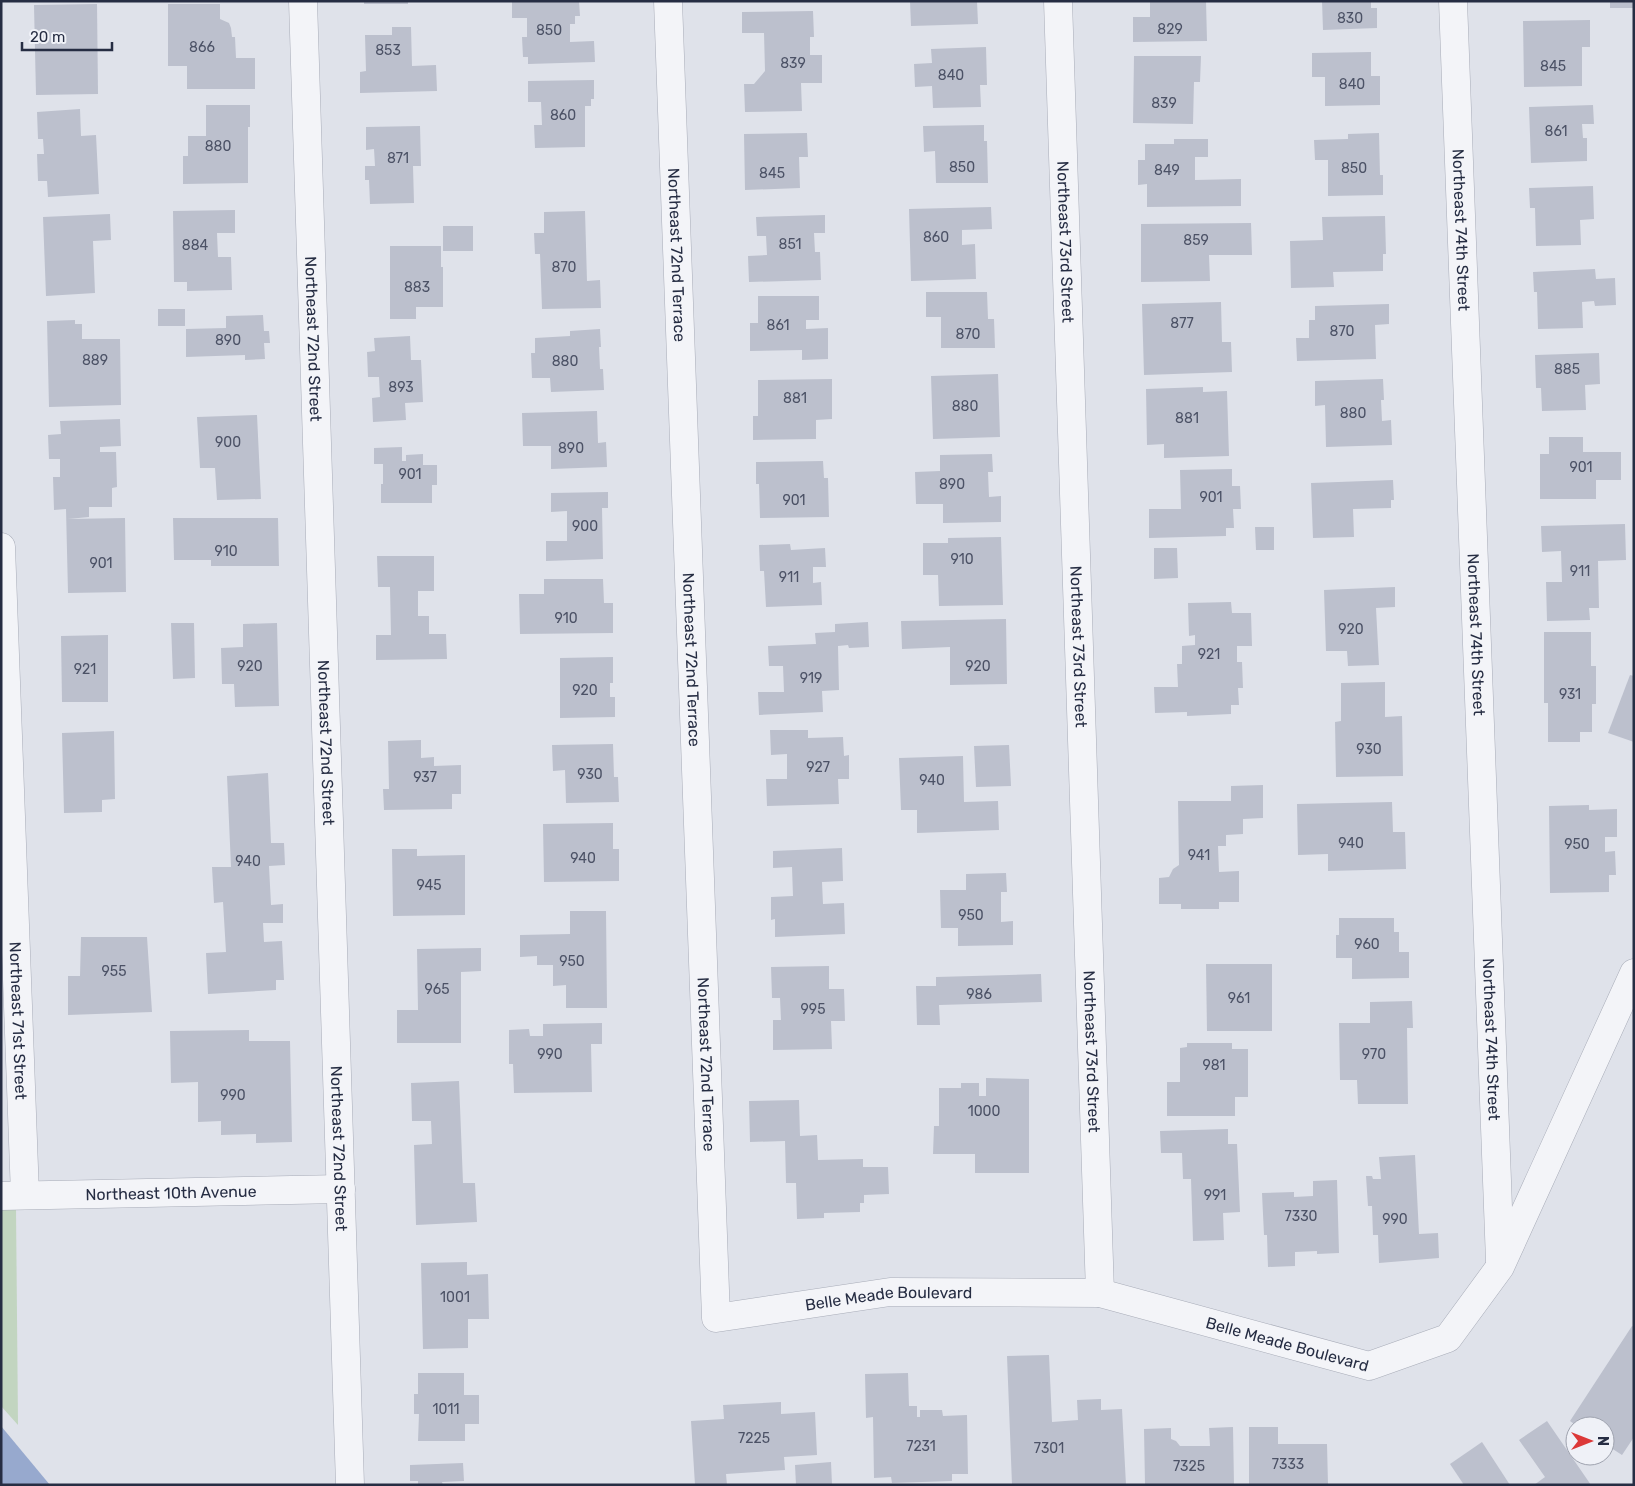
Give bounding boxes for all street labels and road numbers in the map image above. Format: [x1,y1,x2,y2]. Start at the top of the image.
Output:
street label: Northeast 74th Street [1449,148,1474,311]
street label: Northeast 73rd Street [1053,161,1077,323]
street label: Northeast 72nd Terrace [664,167,689,342]
street label: Northeast 72nd Street [301,256,325,422]
street label: Northeast 74th Street [1464,553,1489,716]
street label: Northeast 73rd Street [1066,565,1091,728]
street label: Northeast 72nd Terrace [679,572,704,747]
street label: Northeast 72nd Street [314,660,338,826]
street label: Northeast 71st Street [6,941,30,1100]
street label: Northeast 74th Street [1479,958,1504,1121]
street label: Northeast 73rd Street [1080,970,1104,1133]
street label: Northeast 72nd Terrace [694,977,719,1152]
street label: Northeast 72nd Street [327,1065,351,1232]
street label: Northeast 10th Avenue [85,1182,257,1204]
street label: Belle Meade Boulevard [804,1283,972,1315]
street label: Belle Meade Boulevard [1204,1313,1371,1376]

